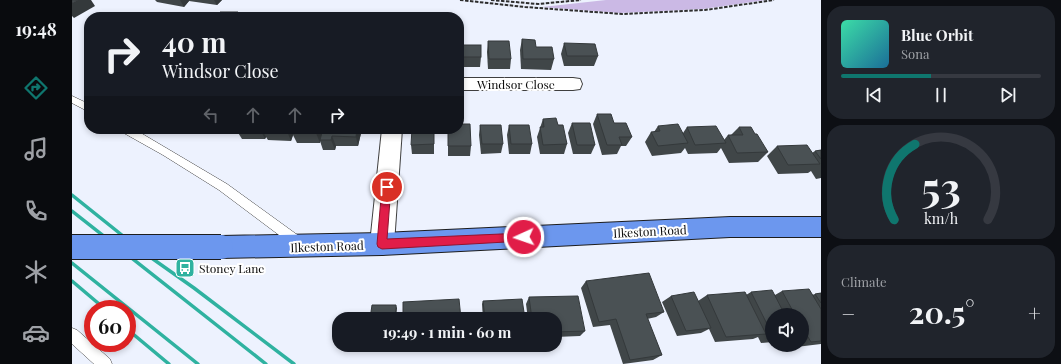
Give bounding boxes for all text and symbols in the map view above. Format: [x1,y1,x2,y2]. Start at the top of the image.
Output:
text: 19:48 [15,17,57,41]
text: 40 m [162,23,227,60]
text: Blue Orbit [901,25,973,45]
icon: right [96,28,148,80]
text: Sona [901,45,929,62]
text: Windsor Close [162,59,279,83]
icon: directions [22,74,50,102]
street label: Windsor Close [476,76,555,92]
icon: previous [863,84,885,106]
icon: pause [930,84,952,106]
icon: next [997,84,1019,106]
icon: left [200,104,222,126]
icon: ahead [242,104,264,126]
icon: ahead [284,104,306,126]
icon: right [326,104,348,126]
icon: music [22,135,50,163]
text: 53 [921,158,961,213]
pin [370,170,404,204]
icon: arrive [376,176,398,198]
icon: phone [22,197,50,225]
text: km/h [924,209,959,228]
position arrow [503,216,545,258]
street label: Ilkeston Road [613,221,687,241]
street label: Ilkeston Road [290,237,364,255]
bus stop icon: Stoney Lane [174,257,196,279]
icon: climate [22,258,50,286]
place label: Stoney Lane [199,260,264,276]
text: Climate [841,273,887,290]
text: 20.5° [909,292,975,332]
text: − [841,298,855,328]
text: + [1028,298,1041,328]
speed limit sign: 60 [84,300,136,352]
map controls [765,308,809,352]
button: sound [765,308,809,352]
icon: car [22,319,50,347]
text: 19:49 · 1 min · 60 m [383,322,511,342]

